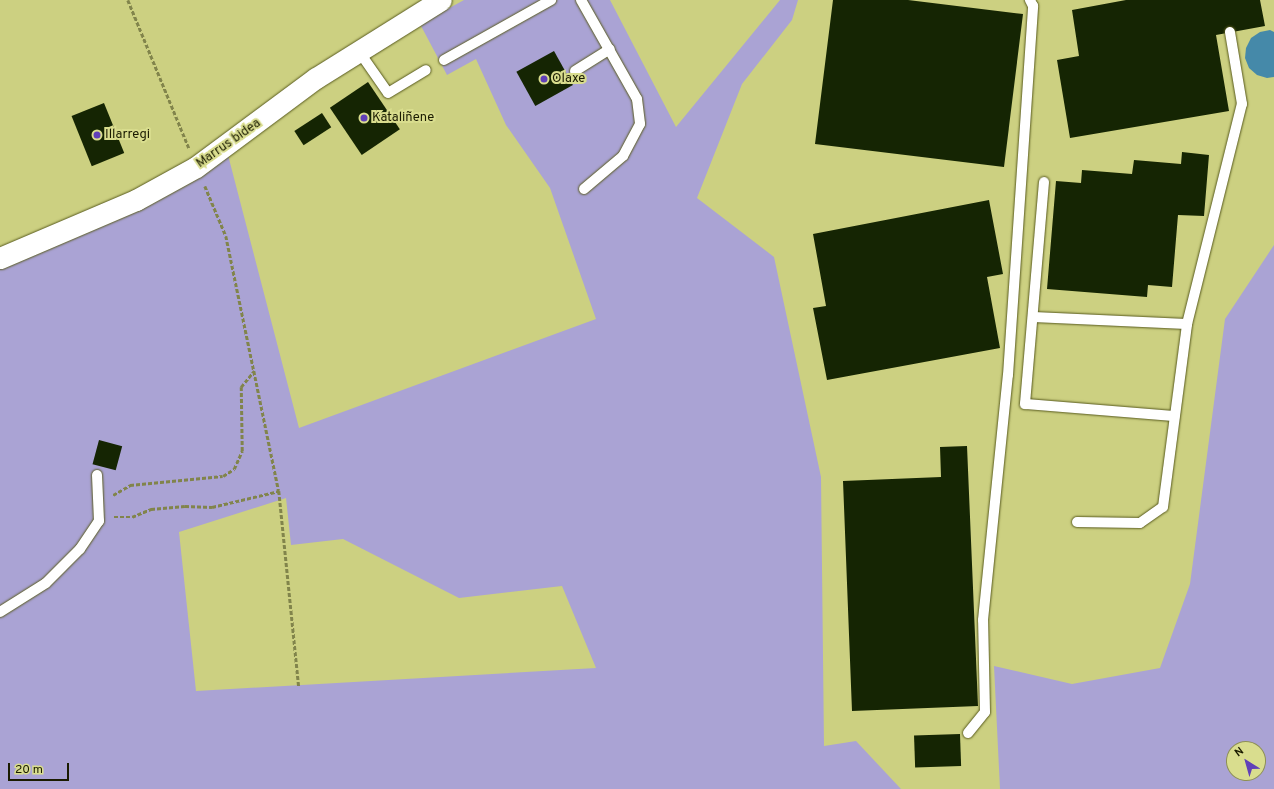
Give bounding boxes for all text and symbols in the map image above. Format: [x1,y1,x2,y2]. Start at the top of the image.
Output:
place label: Olaxe [552,71,585,87]
marker: Olaxe [539,74,549,84]
place label: Kataliñene [372,110,434,126]
marker: Kataliñene [359,113,369,123]
street label: Marrus bidea [194,116,264,172]
place label: Illarregi [105,127,150,143]
marker: Illarregi [92,130,102,140]
north arrow [1226,741,1266,781]
text: N [1232,744,1247,760]
scale bar [10,755,71,781]
text: 20 m [15,762,43,778]

